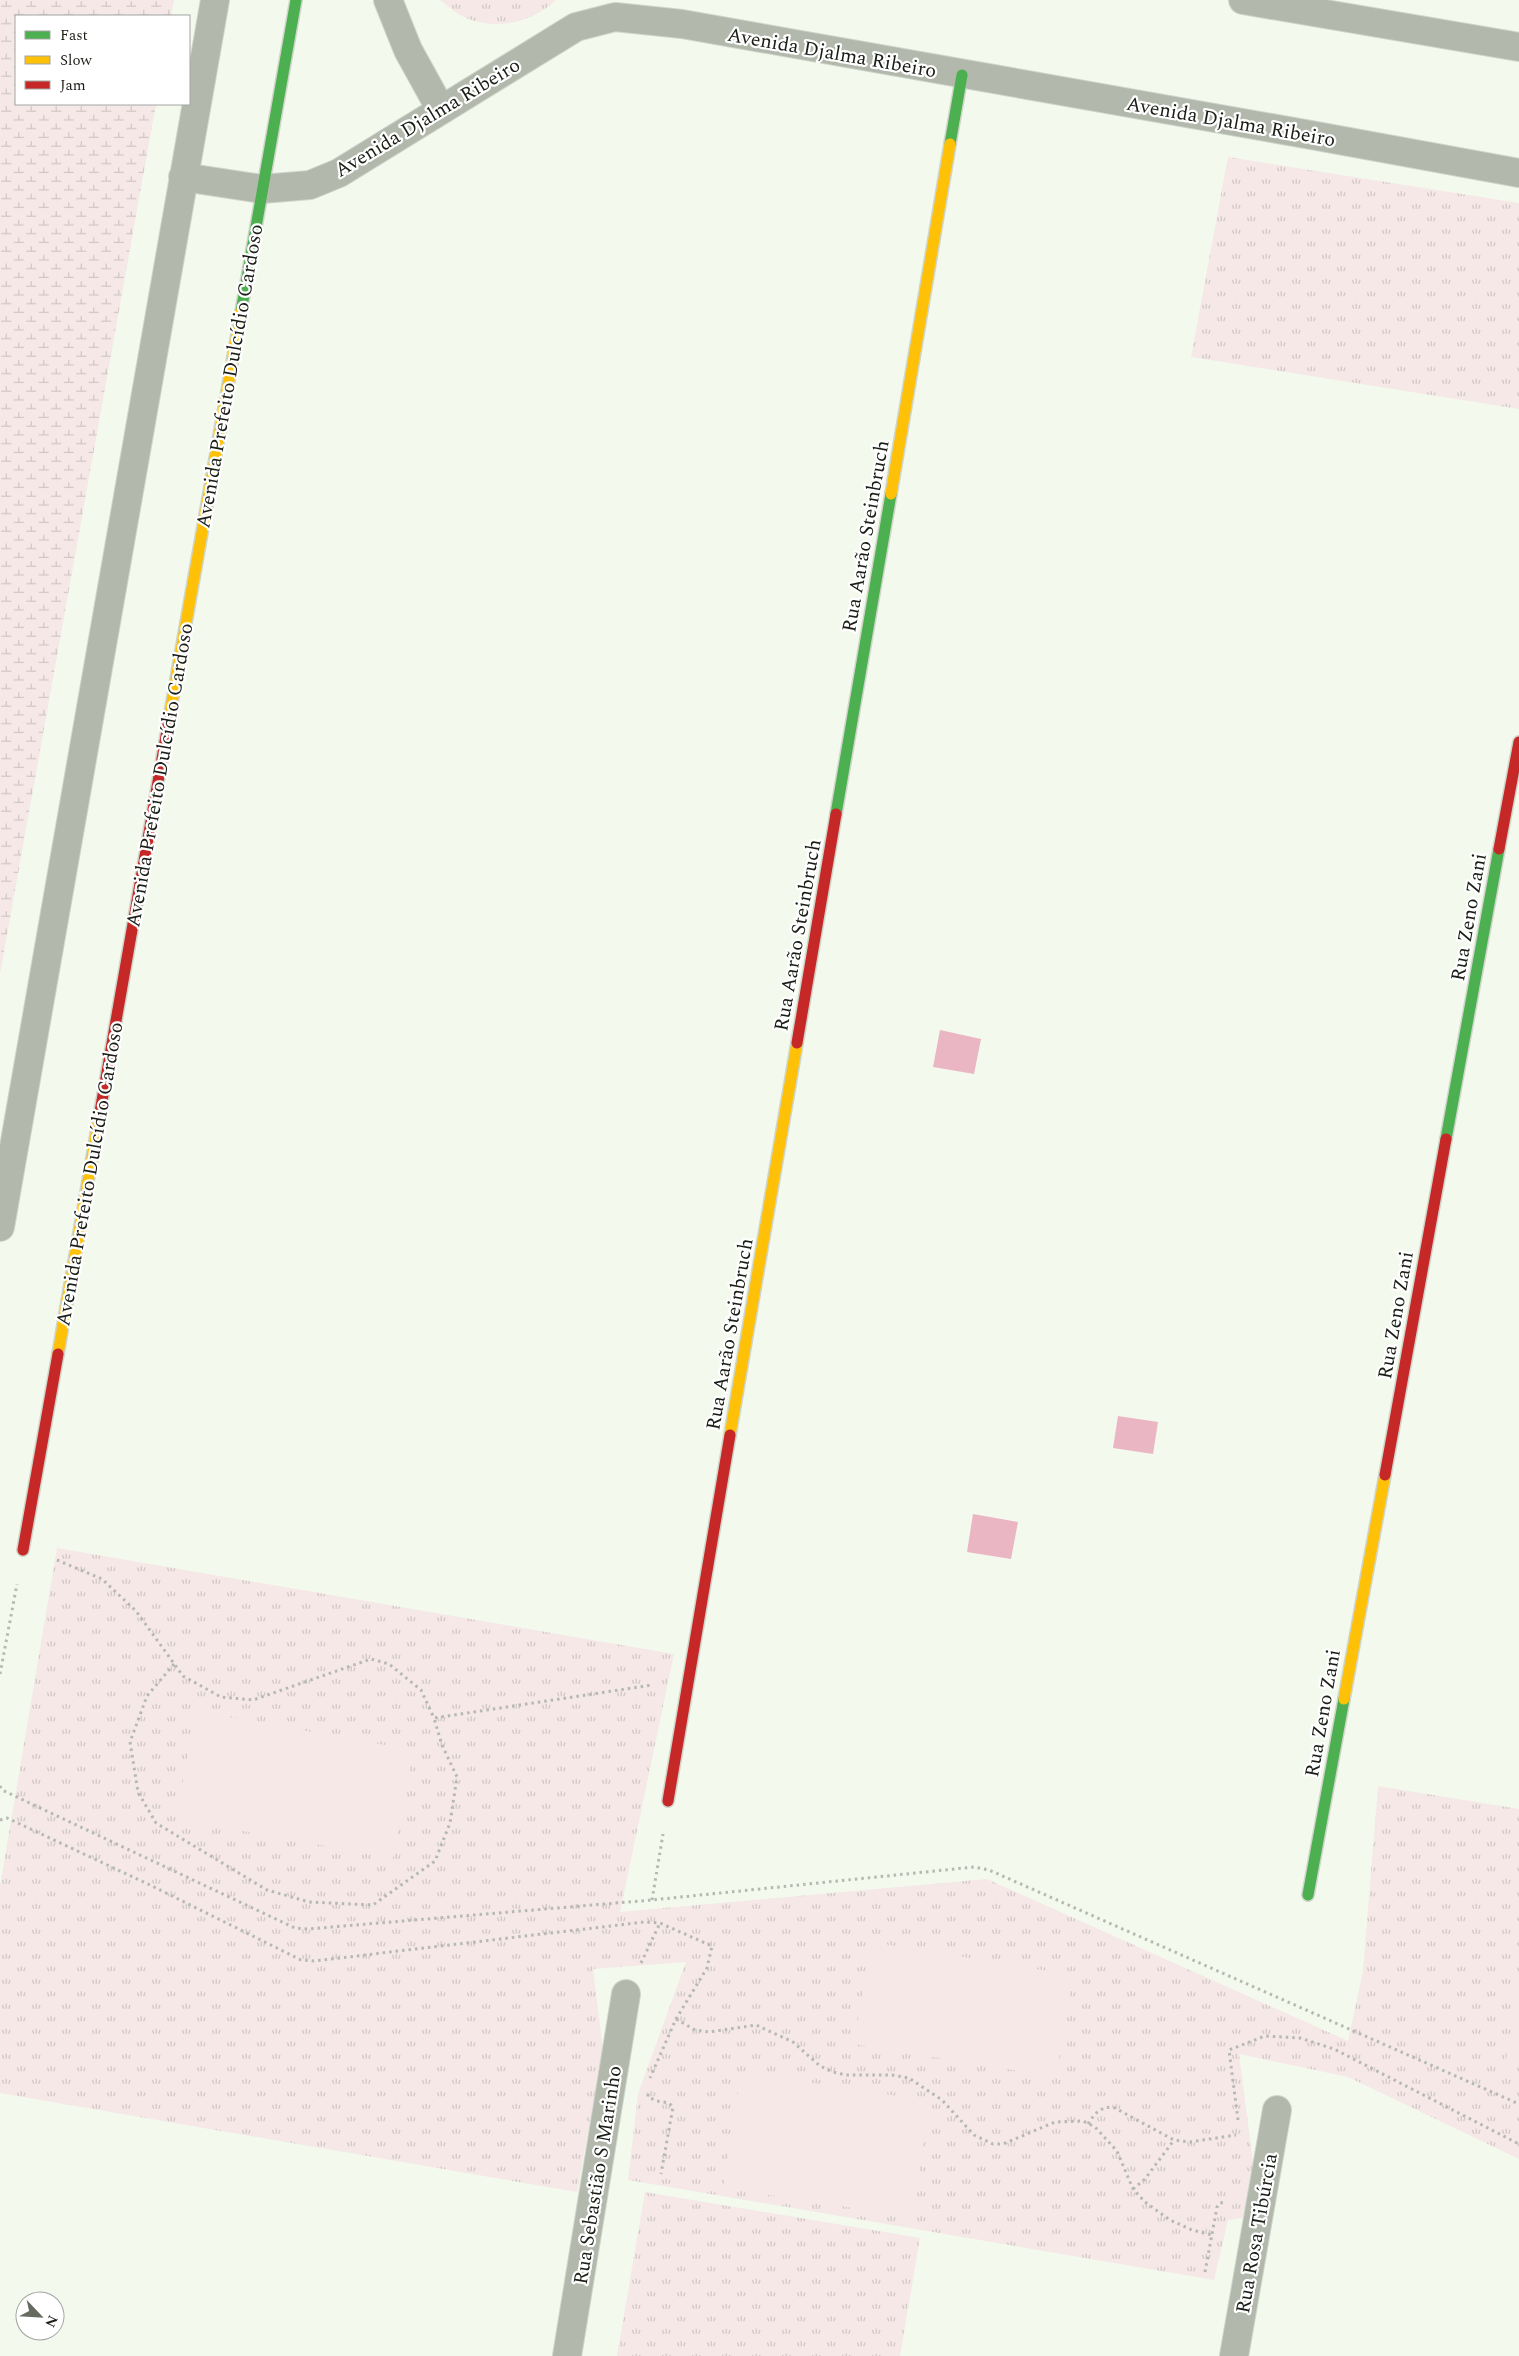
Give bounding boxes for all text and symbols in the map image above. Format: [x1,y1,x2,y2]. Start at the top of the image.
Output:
legend [15,15,190,105]
street label: Avenida Djalma Ribeiro [725,20,939,86]
text: Fast [60,24,88,47]
text: Slow [60,49,92,72]
street label: Avenida Djalma Ribeiro [329,50,526,185]
text: Jam [60,74,86,97]
street label: Avenida Djalma Ribeiro [1124,89,1338,155]
street label: Avenida Prefeito Dulcídio Cardoso [188,222,272,531]
street label: Rua Aarão Steinbruch [834,438,898,634]
street label: Avenida Prefeito Dulcídio Cardoso [118,621,202,930]
street label: Rua Aarão Steinbruch [766,837,830,1033]
street label: Rua Zeno Zani [1443,851,1495,983]
street label: Avenida Prefeito Dulcídio Cardoso [48,1020,132,1329]
street label: Rua Aarão Steinbruch [698,1236,762,1432]
street label: Rua Zeno Zani [1370,1249,1422,1381]
street label: Rua Zeno Zani [1297,1647,1349,1779]
street label: Rua Sebastião S Marinho [566,2064,630,2287]
street label: Rua Rosa Tibúrcia [1228,2150,1286,2316]
north arrow [15,2291,65,2341]
text: N [39,2312,63,2331]

